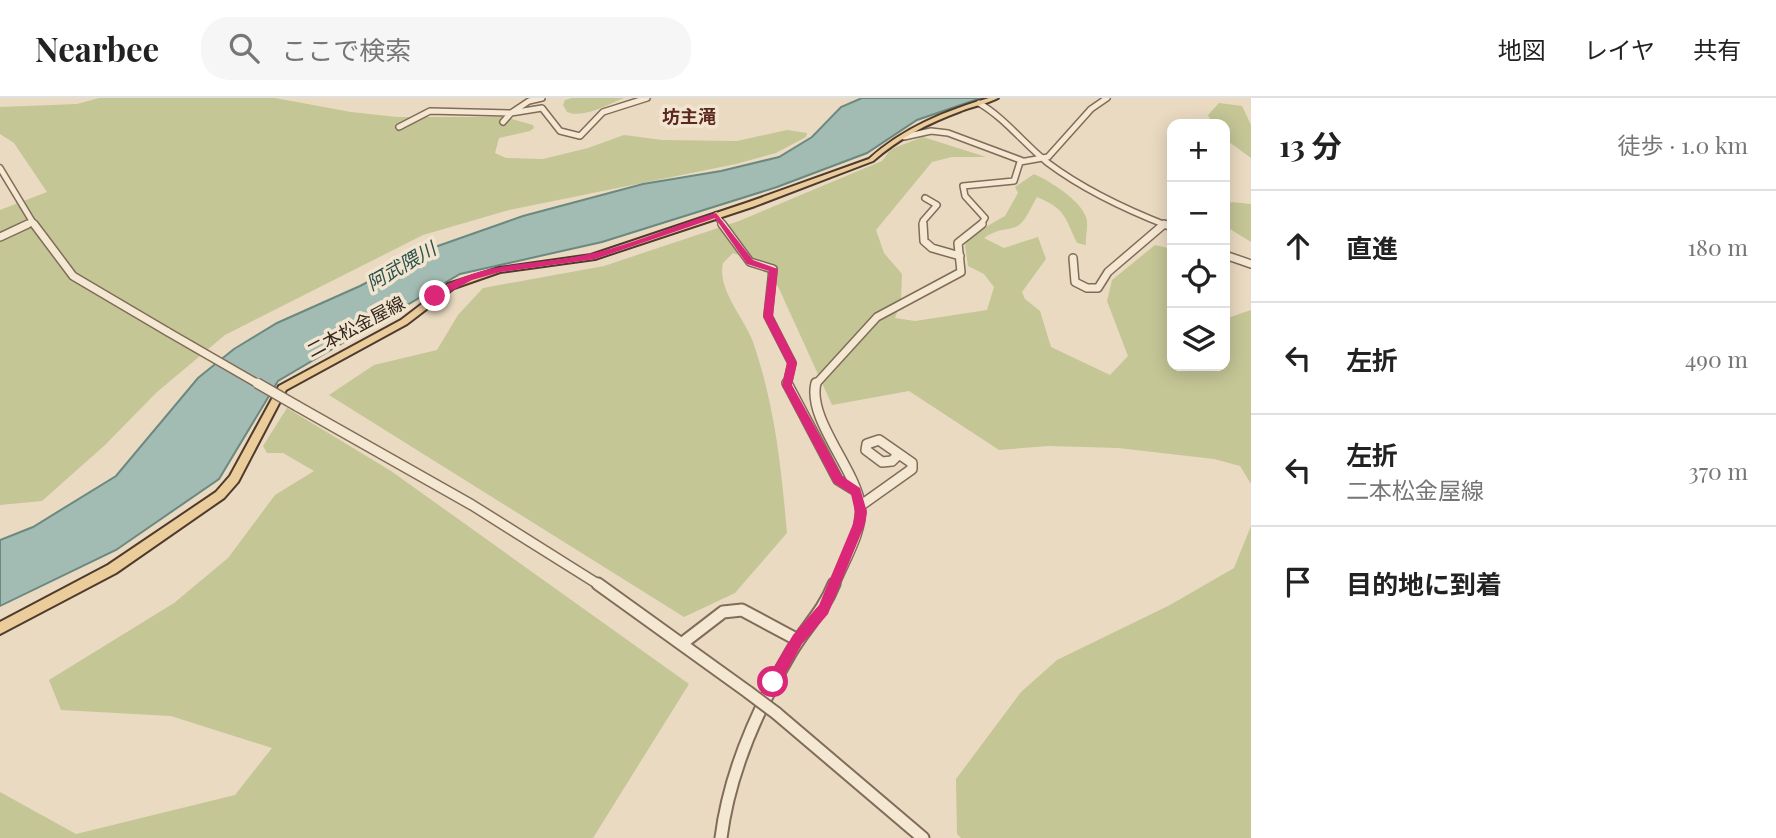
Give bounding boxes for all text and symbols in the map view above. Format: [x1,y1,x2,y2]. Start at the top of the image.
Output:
search box [201,17,691,80]
text: Nearbee [35,26,159,70]
icon: search [225,29,263,67]
text: ここで検索 [281,32,411,67]
text: 地図 [1498,33,1546,65]
text: レイヤ [1584,33,1655,65]
text: 共有 [1693,33,1741,65]
district label: 坊主滝 [662,104,716,128]
map controls [1167,119,1230,371]
button: + [1167,119,1230,182]
text: 13 分 [1279,125,1342,165]
text: 徒歩 · 1.0 km [1618,129,1748,160]
button: − [1167,182,1230,245]
icon: ahead [1279,227,1317,265]
text: 直進 [1346,230,1398,265]
text: 180 m [1688,231,1748,262]
water label: 阿武隈川 [361,234,442,295]
button: locate [1167,245,1230,308]
route end [419,280,450,311]
street label: 二本松金屋線 [302,290,409,362]
button: layers [1167,308,1230,371]
icon: left [1279,339,1317,377]
text: 左折 [1346,342,1398,377]
text: 490 m [1685,343,1748,374]
text: 左折 [1346,437,1398,472]
icon: left [1279,451,1317,489]
text: 370 m [1688,455,1748,486]
text: 二本松金屋線 [1346,474,1484,505]
icon: arrive [1279,563,1317,601]
text: 目的地に到着 [1346,566,1502,601]
route start [757,666,788,697]

